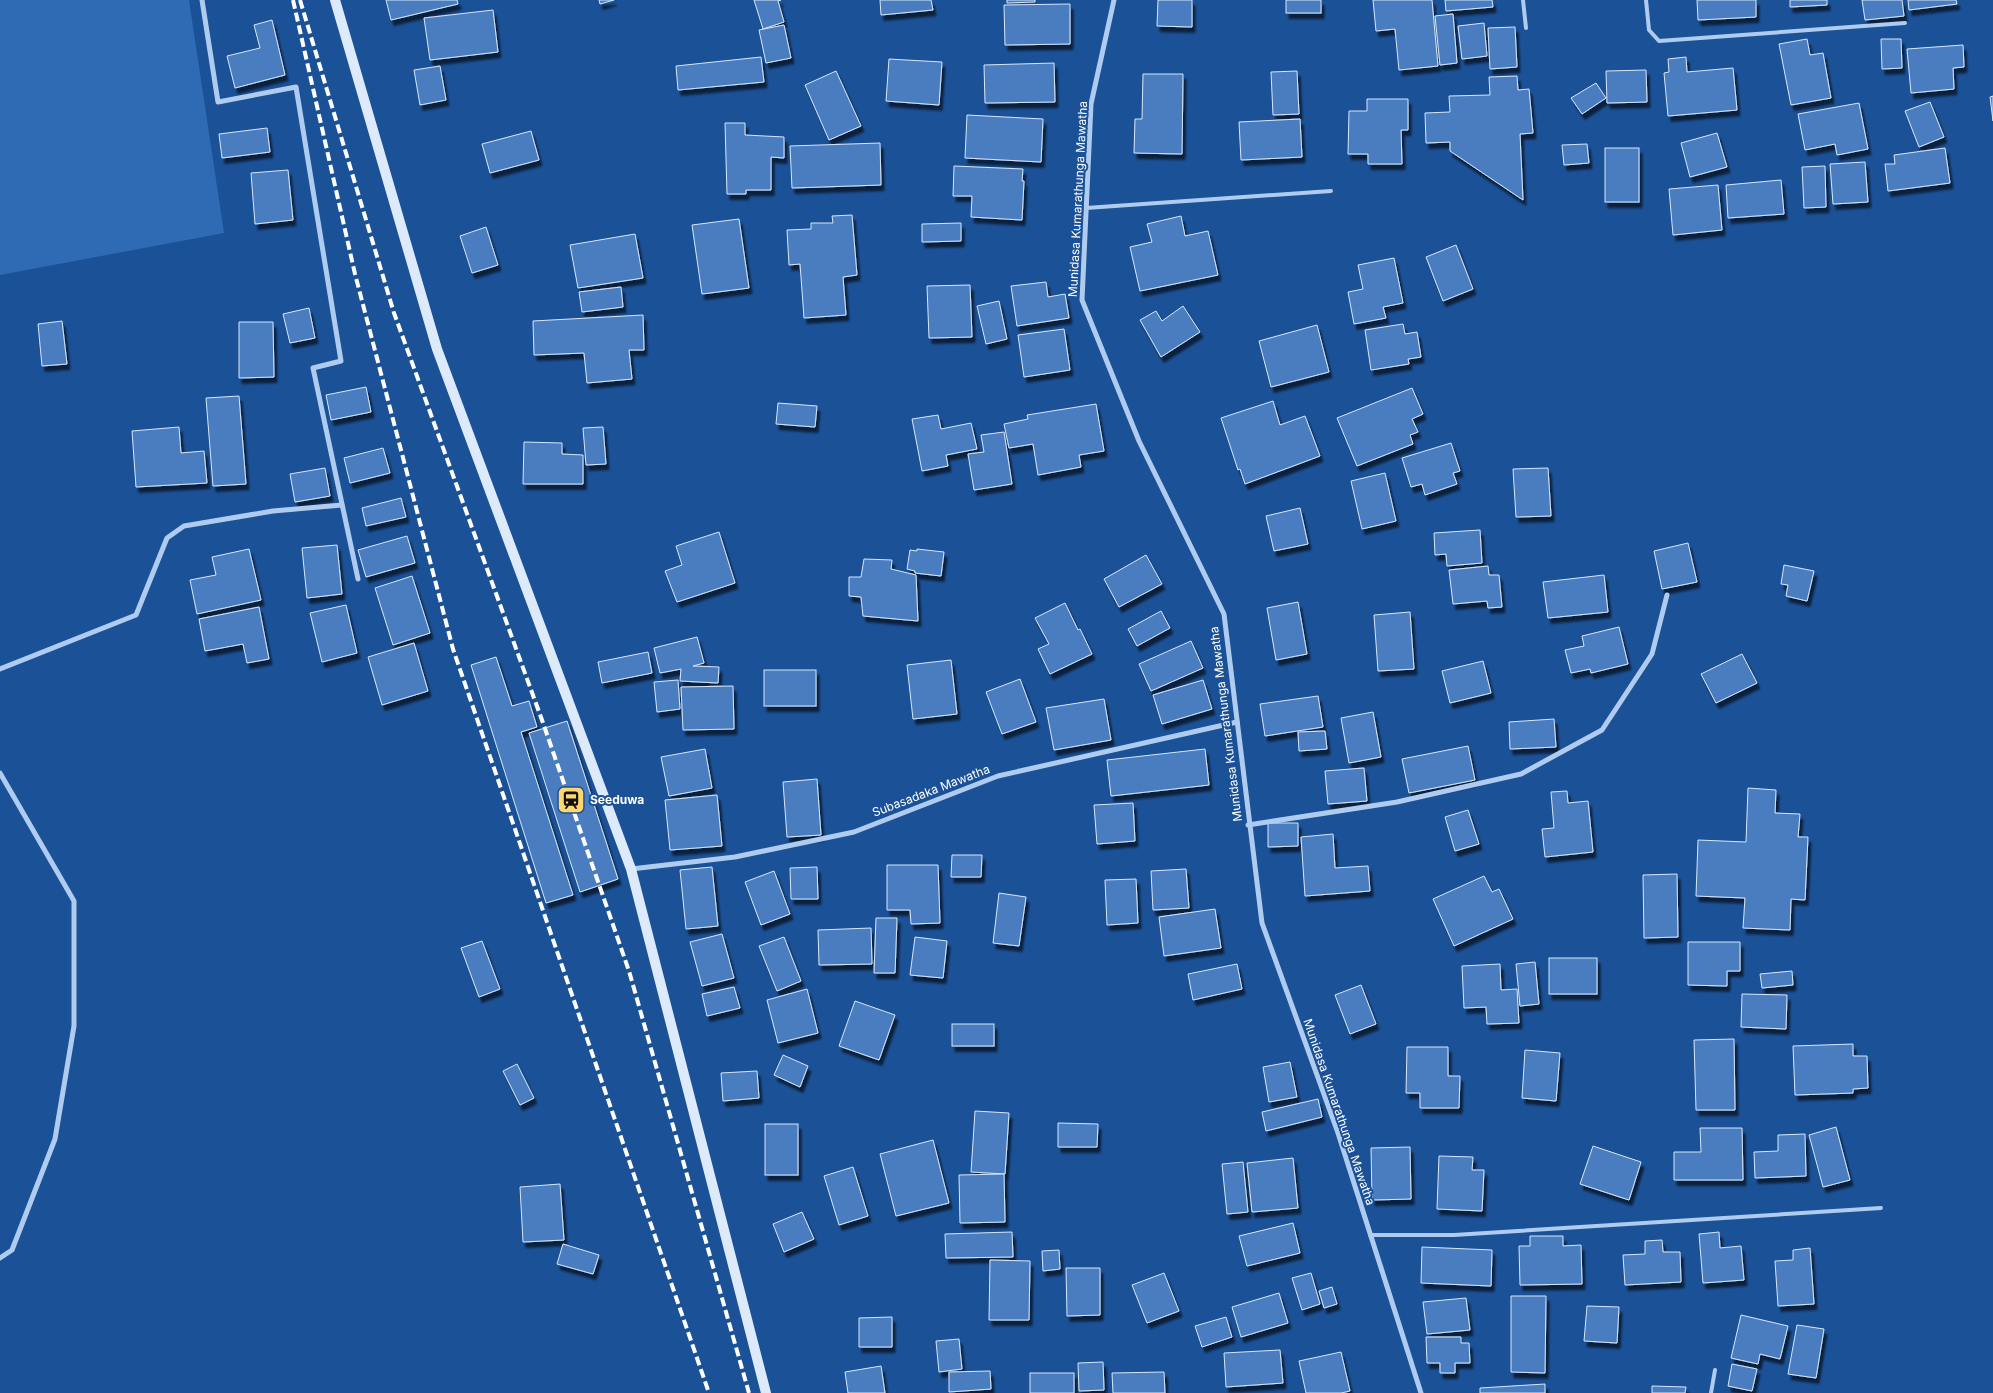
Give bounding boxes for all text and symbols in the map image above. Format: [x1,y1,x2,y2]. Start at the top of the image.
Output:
street label: Munidasa Kumarathunga Mawatha [1065,101,1090,297]
street label: Munidasa Kumarathunga Mawatha [1206,626,1245,822]
street label: Subasadaka Mawatha [870,761,992,820]
station icon: Seeduwa [556,785,586,815]
place label: Seeduwa [590,792,644,807]
street label: Munidasa Kumarathunga Mawatha [1300,1017,1379,1207]

